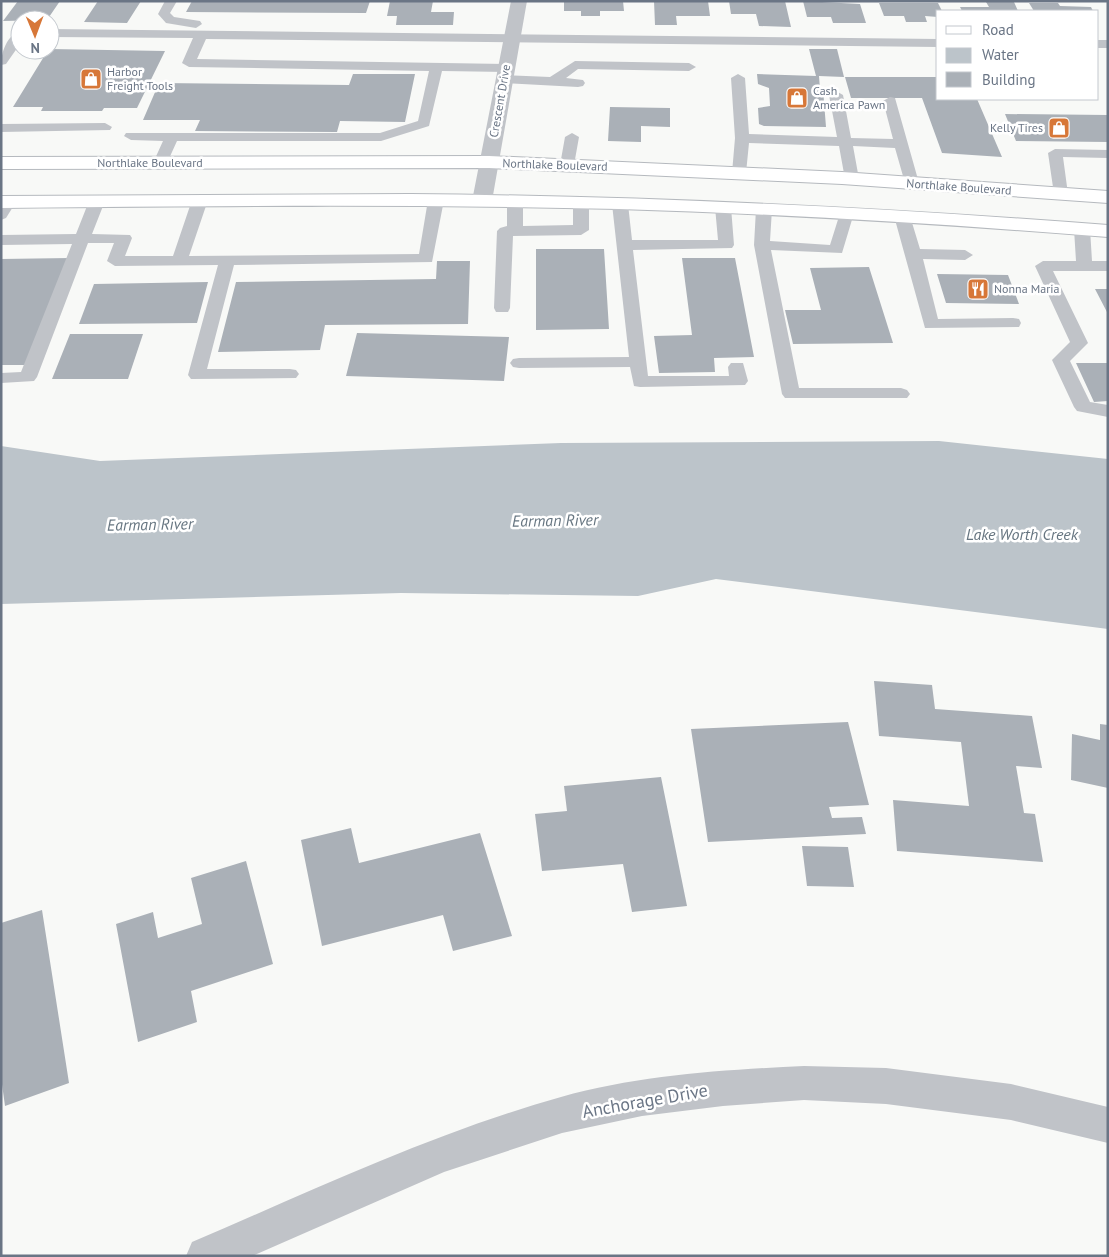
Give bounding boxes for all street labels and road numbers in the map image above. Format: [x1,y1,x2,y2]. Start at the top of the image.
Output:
street label: Crescent Drive [486,63,513,139]
street label: Northlake Boulevard [97,155,203,170]
street label: Northlake Boulevard [502,155,608,174]
street label: Northlake Boulevard [906,175,1012,198]
street label: Anchorage Drive [580,1078,709,1123]

